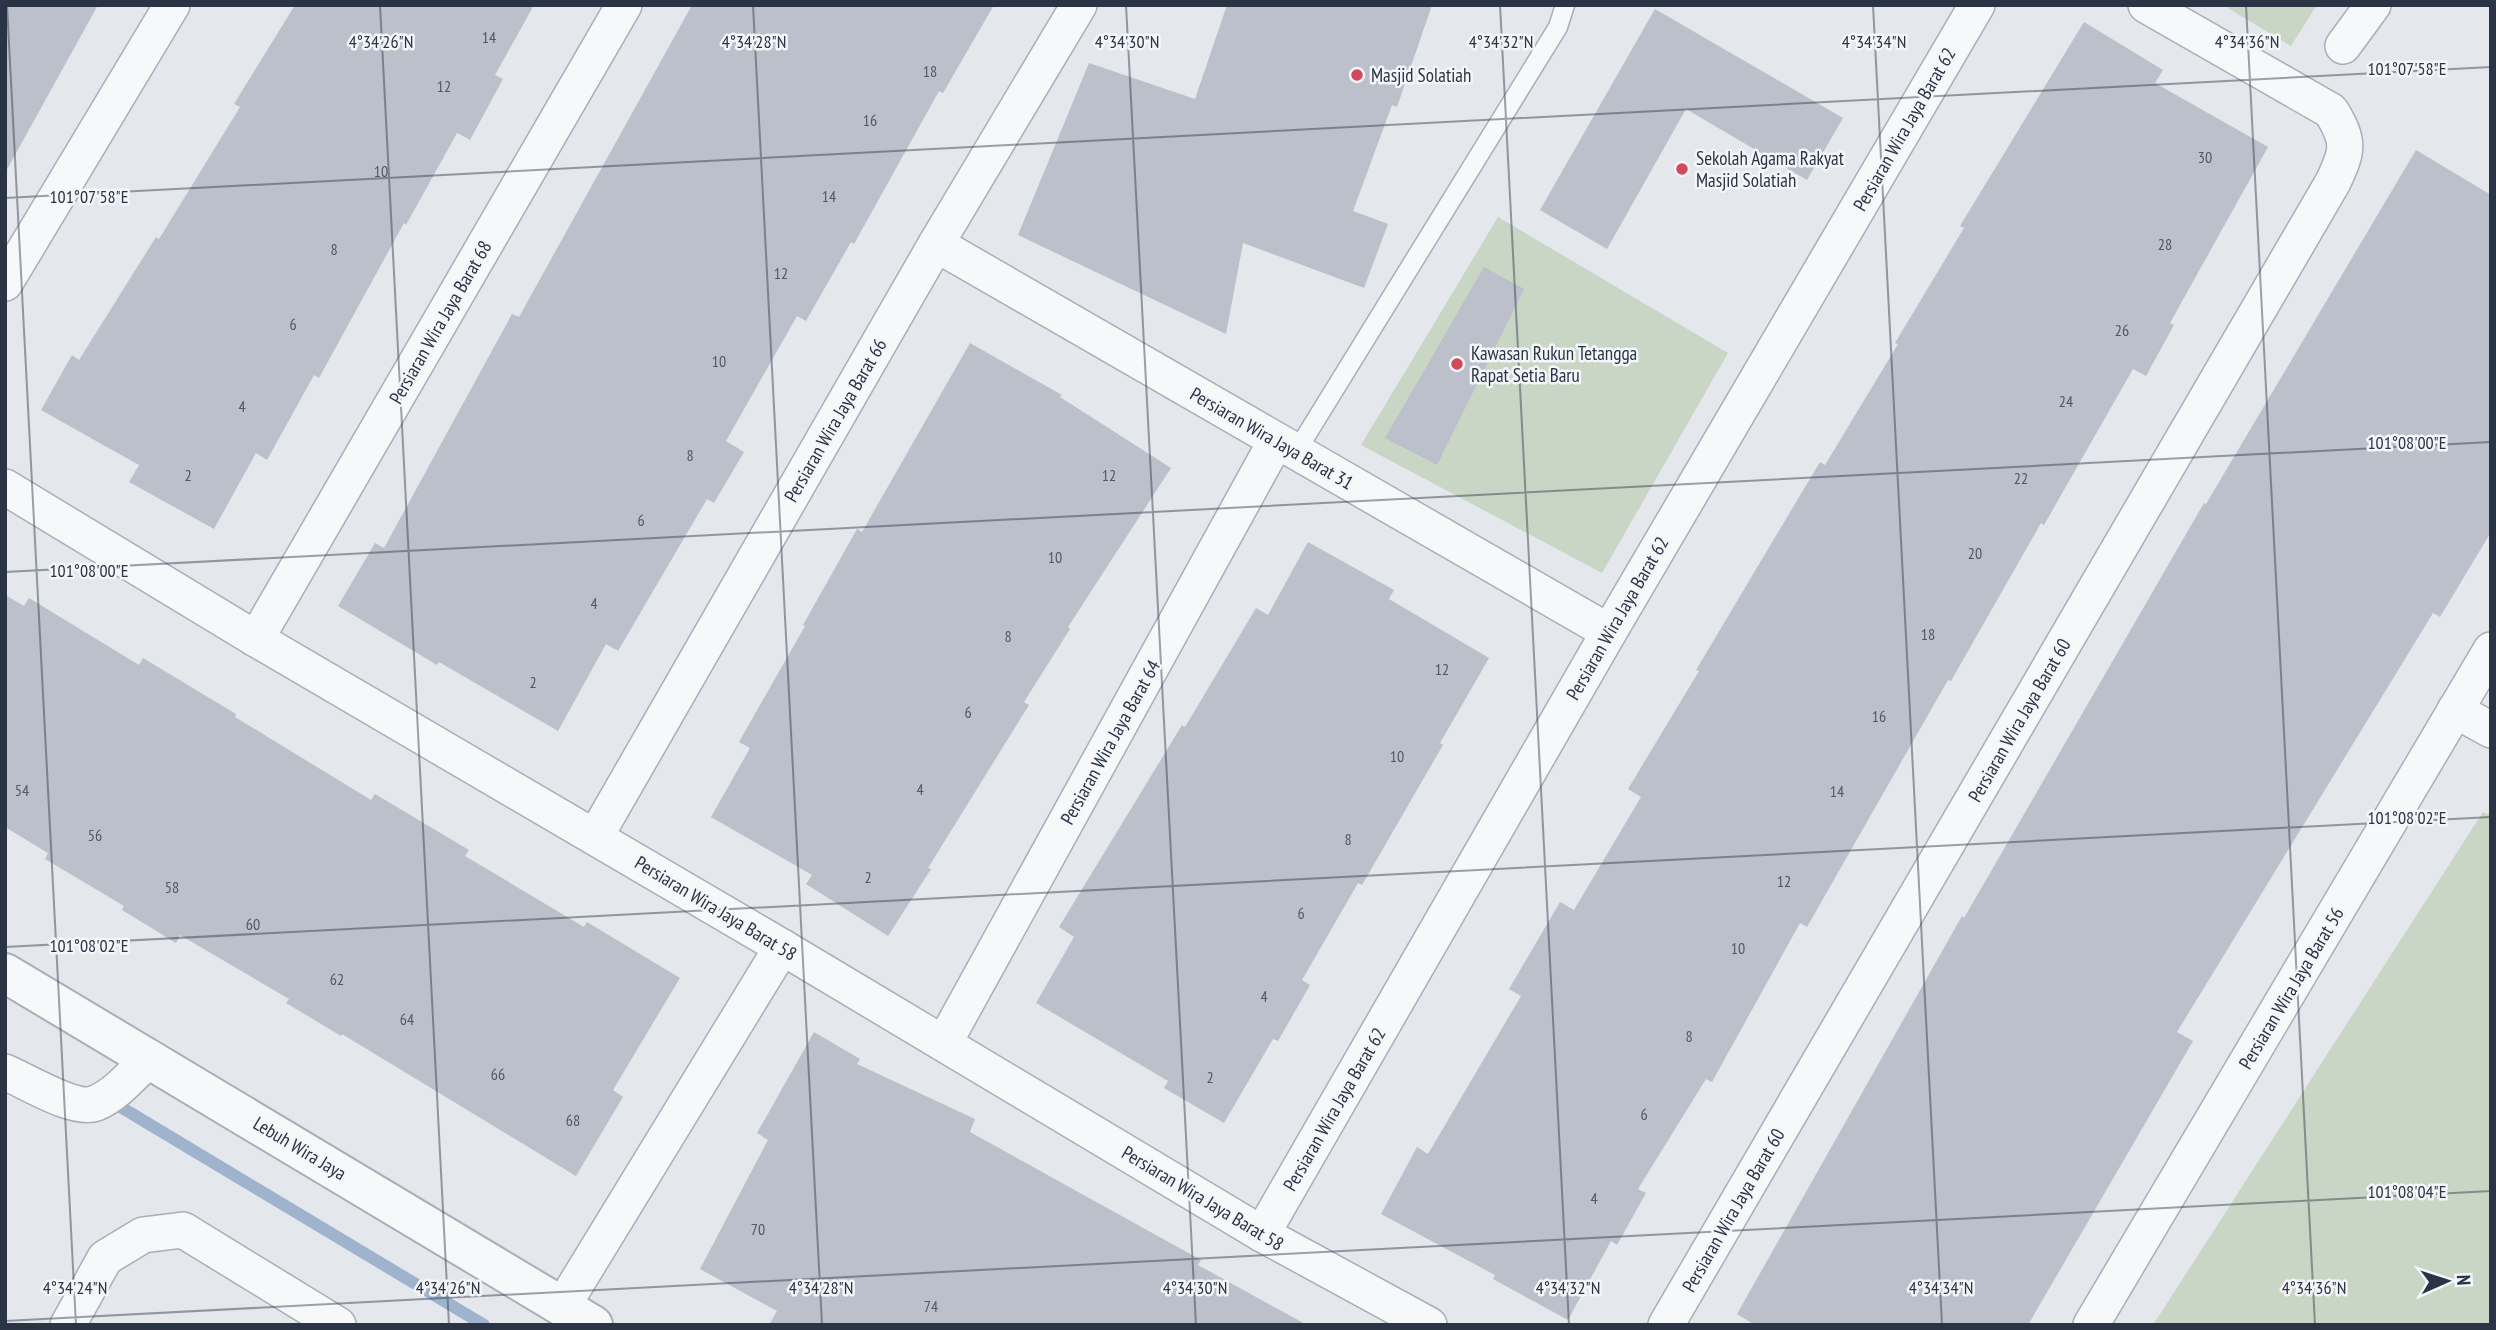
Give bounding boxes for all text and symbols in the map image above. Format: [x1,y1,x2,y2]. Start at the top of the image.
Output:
house number: 14 [482,27,496,47]
text: 4°34'26"N [349,30,413,53]
text: 4°34'28"N [722,30,786,53]
text: 4°34'30"N [1095,30,1159,53]
text: 4°34'32"N [1469,30,1533,53]
text: 4°34'34"N [1842,30,1906,53]
text: 4°34'36"N [2215,30,2279,53]
street label: Persiaran Wira Jaya Barat 62 [1847,43,1961,215]
text: 101°07'58"E [2368,57,2446,80]
house number: 18 [923,61,937,81]
place label: Masjid Solatiah [1371,63,1471,87]
marker: Masjid Solatiah [1349,67,1365,83]
house number: 12 [437,76,451,96]
house number: 16 [863,110,877,130]
place label: Sekolah Agama Rakyat Masjid Solatiah [1696,146,1845,192]
house number: 30 [2198,147,2212,167]
house number: 10 [374,161,388,181]
marker: Sekolah Agama Rakyat Masjid Solatiah [1674,161,1690,177]
text: 101°07'58"E [50,185,128,208]
house number: 14 [822,186,836,206]
house number: 28 [2158,234,2172,254]
street label: Persiaran Wira Jaya Barat 68 [383,236,497,408]
house number: 8 [330,239,338,259]
house number: 12 [774,263,788,283]
house number: 6 [289,314,297,334]
house number: 26 [2115,320,2129,340]
street label: Persiaran Wira Jaya Barat 66 [778,334,892,506]
place label: Kawasan Rukun Tetangga Rapat Setia Baru [1471,341,1637,387]
house number: 10 [712,351,726,371]
marker: Kawasan Rukun Tetangga Rapat Setia Baru [1449,356,1465,372]
street label: Persiaran Wira Jaya Barat 31 [1186,381,1358,495]
house number: 24 [2059,391,2073,411]
house number: 4 [238,396,246,416]
text: 101°08'00"E [2368,431,2446,454]
house number: 8 [686,445,694,465]
house number: 2 [184,465,192,485]
house number: 12 [1102,465,1116,485]
house number: 22 [2014,468,2028,488]
house number: 6 [637,510,645,530]
street label: Persiaran Wira Jaya Barat 62 [1560,532,1674,704]
house number: 20 [1968,543,1982,563]
house number: 10 [1048,547,1062,567]
text: 101°08'00"E [50,559,128,582]
house number: 4 [590,593,598,613]
house number: 18 [1921,624,1935,644]
house number: 8 [1004,626,1012,646]
street label: Persiaran Wira Jaya Barat 60 [1962,634,2076,806]
street label: Persiaran Wira Jaya Barat 64 [1055,655,1165,828]
house number: 12 [1435,659,1449,679]
house number: 2 [529,672,537,692]
house number: 6 [964,702,972,722]
house number: 16 [1872,706,1886,726]
house number: 10 [1390,746,1404,766]
house number: 4 [916,779,924,799]
house number: 54 [15,780,29,800]
house number: 14 [1830,781,1844,801]
text: 101°08'02"E [2368,806,2446,829]
house number: 56 [88,825,102,845]
house number: 8 [1344,829,1352,849]
street label: Persiaran Wira Jaya Barat 58 [631,850,801,966]
house number: 2 [864,867,872,887]
house number: 12 [1777,871,1791,891]
house number: 58 [165,877,179,897]
house number: 6 [1297,903,1305,923]
street label: Persiaran Wira Jaya Barat 56 [2233,903,2349,1073]
house number: 60 [246,914,260,934]
text: 101°08'02"E [50,934,128,957]
house number: 10 [1731,938,1745,958]
house number: 62 [330,969,344,989]
house number: 4 [1260,986,1268,1006]
house number: 64 [400,1009,414,1029]
street label: Persiaran Wira Jaya Barat 62 [1277,1023,1391,1195]
house number: 8 [1685,1026,1693,1046]
house number: 66 [491,1064,505,1084]
house number: 2 [1206,1067,1214,1087]
house number: 6 [1640,1104,1648,1124]
house number: 68 [566,1110,580,1130]
street label: Lebuh Wira Jaya [249,1111,351,1185]
street label: Persiaran Wira Jaya Barat 60 [1676,1124,1790,1296]
street label: Persiaran Wira Jaya Barat 58 [1118,1140,1288,1256]
text: 101°08'04"E [2368,1180,2446,1203]
house number: 4 [1590,1188,1598,1208]
house number: 70 [751,1219,765,1239]
north arrow [2412,1246,2482,1316]
text: N [2452,1274,2476,1286]
text: 4°34'24"N [43,1276,107,1299]
text: 4°34'26"N [416,1276,480,1299]
text: 4°34'28"N [789,1276,853,1299]
text: 4°34'30"N [1163,1276,1227,1299]
text: 4°34'32"N [1536,1276,1600,1299]
text: 4°34'34"N [1909,1276,1973,1299]
text: 4°34'36"N [2282,1276,2346,1299]
house number: 74 [924,1296,938,1316]

